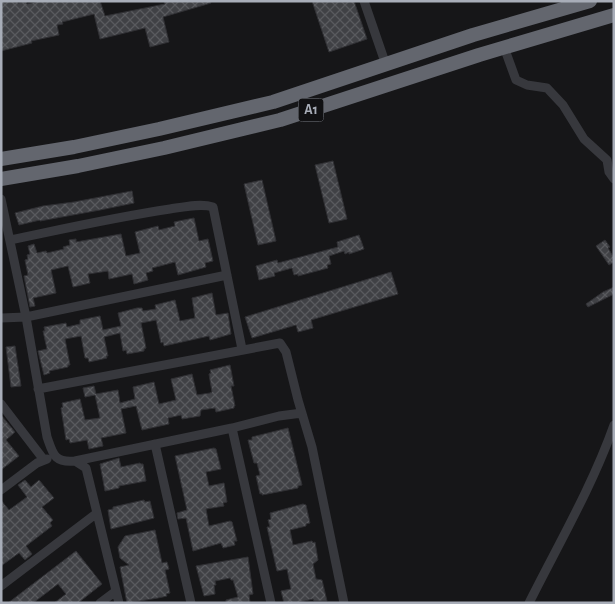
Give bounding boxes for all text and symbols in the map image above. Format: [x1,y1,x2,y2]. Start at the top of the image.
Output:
road number: A1 [298,98,324,122]

